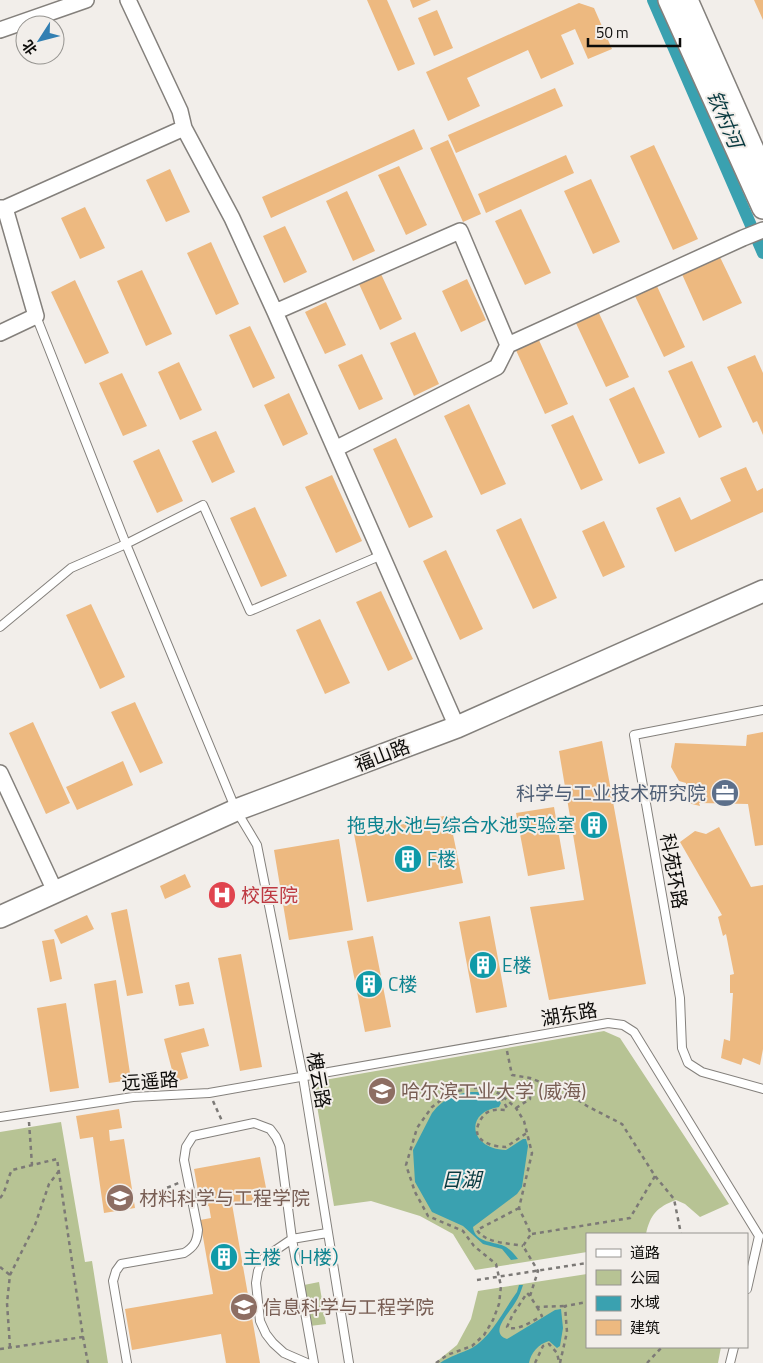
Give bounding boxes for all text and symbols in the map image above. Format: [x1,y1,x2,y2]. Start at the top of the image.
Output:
north arrow [15,15,65,65]
scale bar [588,15,680,47]
text: 50 m [596,21,629,44]
text: 北 [16,36,42,60]
water label: 钦村河 [699,85,753,156]
street label: 福山路 [350,731,414,778]
place label: 科学与工业技术研究院 [516,778,706,807]
office icon: 科学与工业技术研究院 [710,778,740,808]
place label: 拖曳水池与综合水池实验室 [347,810,575,839]
building icon: 拖曳水池与综合水池实验室 [579,810,609,840]
street label: 科苑环路 [654,831,695,911]
building icon: F楼 [393,844,423,874]
place label: F楼 [427,844,456,873]
hospital icon: 校医院 [207,880,237,910]
place label: 校医院 [241,880,298,909]
building icon: E楼 [468,950,498,980]
place label: E楼 [502,950,532,979]
building icon: C楼 [354,969,384,999]
place label: C楼 [388,969,417,998]
street label: 湖东路 [538,994,600,1033]
street label: 槐云路 [300,1049,339,1111]
street label: 远遥路 [121,1064,179,1097]
school or university icon: 哈尔滨工业大学 (威海) [367,1076,397,1106]
place label: 哈尔滨工业大学 (威海) [401,1076,586,1105]
water label: 日湖 [441,1164,484,1195]
school or university icon: 材料科学与工程学院 [105,1183,135,1213]
place label: 材料科学与工程学院 [139,1183,310,1212]
legend [586,1233,748,1348]
text: 道路 [630,1241,660,1264]
building icon: 主楼（H楼） [209,1242,239,1272]
place label: 主楼（H楼） [243,1242,351,1271]
text: 公园 [630,1266,660,1289]
text: 水域 [630,1291,660,1314]
school or university icon: 信息科学与工程学院 [229,1292,259,1322]
place label: 信息科学与工程学院 [263,1292,434,1321]
text: 建筑 [630,1316,660,1339]

